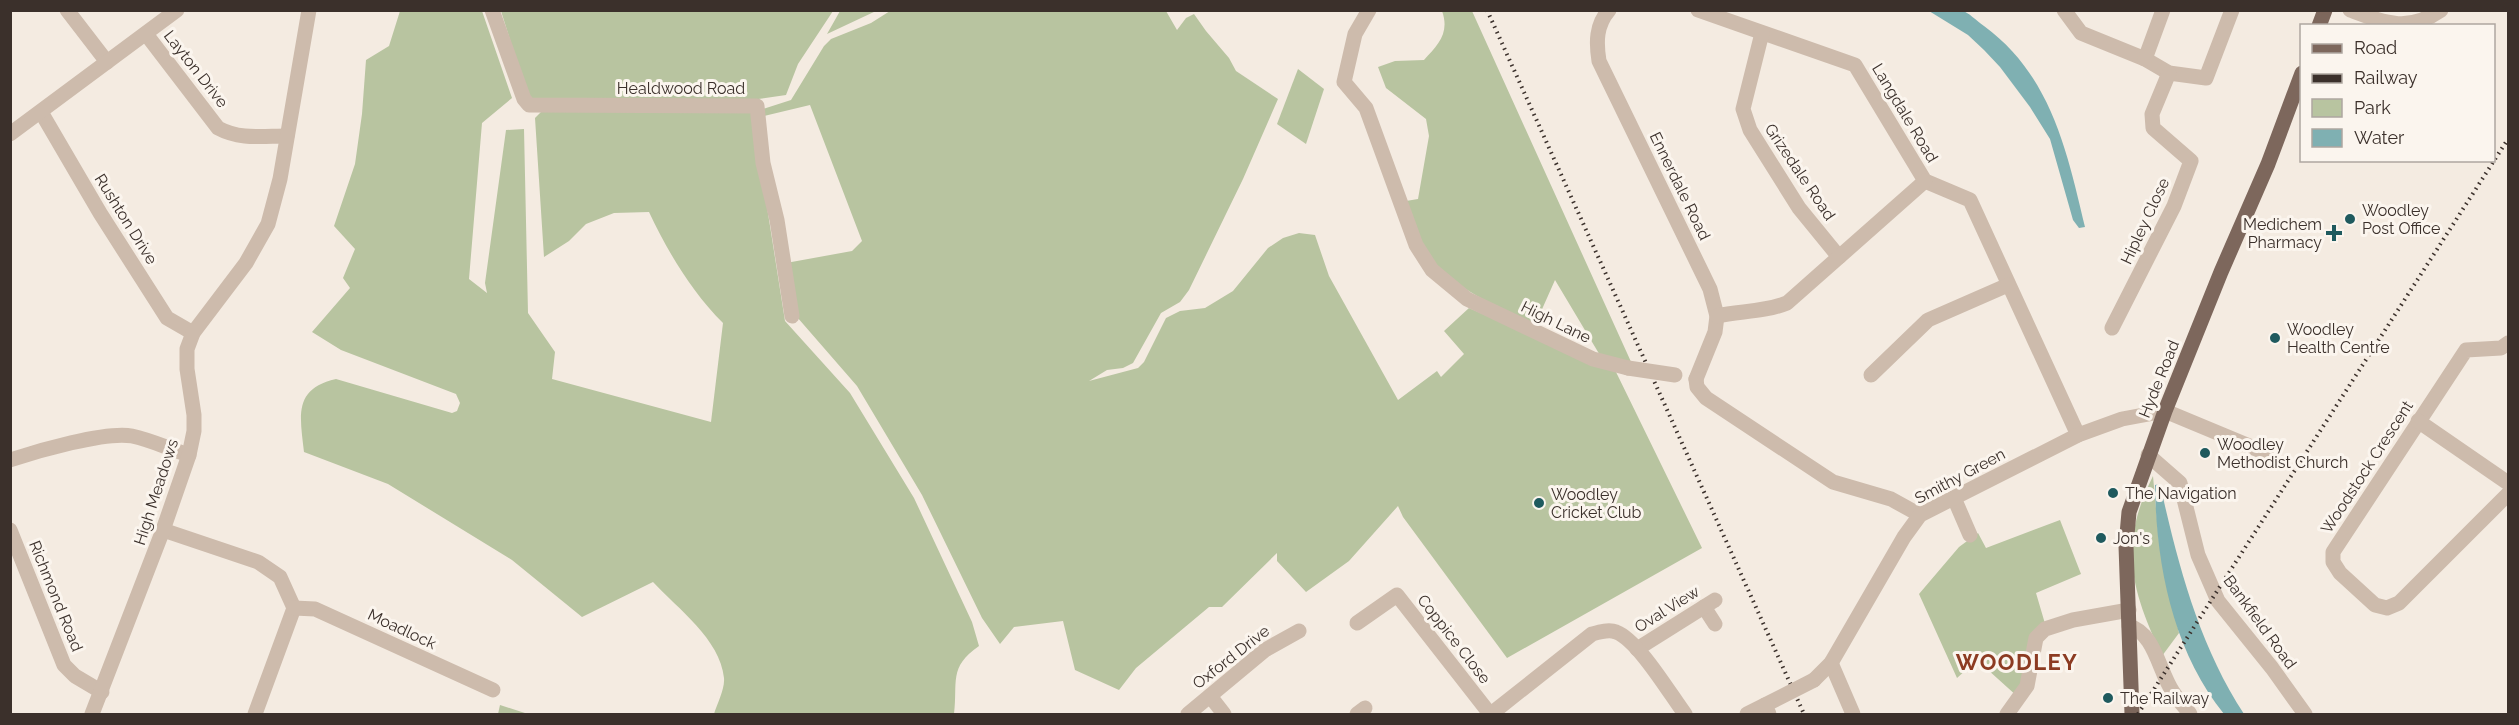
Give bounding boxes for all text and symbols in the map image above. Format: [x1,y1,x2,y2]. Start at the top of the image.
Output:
legend [2300,24,2495,162]
street label: Layton Drive [160,27,232,111]
text: Road [2354,37,2397,58]
street label: Langdale Road [1868,60,1942,166]
text: Railway [2354,67,2418,88]
street label: Healdwood Road [617,79,745,98]
text: Park [2354,97,2391,118]
street label: Grizedale Road [1761,120,1839,224]
text: Water [2354,127,2405,148]
street label: Ennerdale Road [1646,129,1714,243]
street label: Rushton Drive [91,170,161,268]
street label: Hipley Close [2117,175,2173,267]
place label: Woodley Post Office [2362,201,2440,238]
marker: Woodley Post Office [2343,212,2357,226]
place label: Medichem Pharmacy [2243,215,2322,252]
marker: Medichem Pharmacy [2327,226,2341,240]
street label: High Lane [1518,297,1594,347]
place label: Woodley Health Centre [2287,320,2390,357]
marker: Woodley Health Centre [2268,331,2282,345]
street label: Hyde Road [2135,337,2183,421]
street label: Woodstock Crescent [2317,396,2417,537]
place label: Woodley Methodist Church [2217,435,2348,472]
street label: High Meadows [130,436,182,547]
street label: Smithy Green [1912,444,2008,508]
marker: Woodley Methodist Church [2198,446,2212,460]
place label: The Navigation [2125,484,2237,503]
place label: Woodley Cricket Club [1551,485,1642,522]
marker: The Navigation [2106,486,2120,500]
marker: Woodley Cricket Club [1532,496,1546,510]
place label: Jon's [2113,529,2150,548]
marker: Jon's [2094,531,2108,545]
street label: Richmond Road [25,538,87,654]
street label: Bankfield Road [2220,571,2300,673]
street label: Oval View [1631,582,1703,636]
street label: Coppice Close [1413,591,1495,687]
street label: Moadlock [365,605,440,653]
street label: Oxford Drive [1189,621,1273,693]
district label: WOODLEY [1956,649,2078,675]
place label: The Railway [2120,689,2209,708]
marker: The Railway [2101,691,2115,705]

